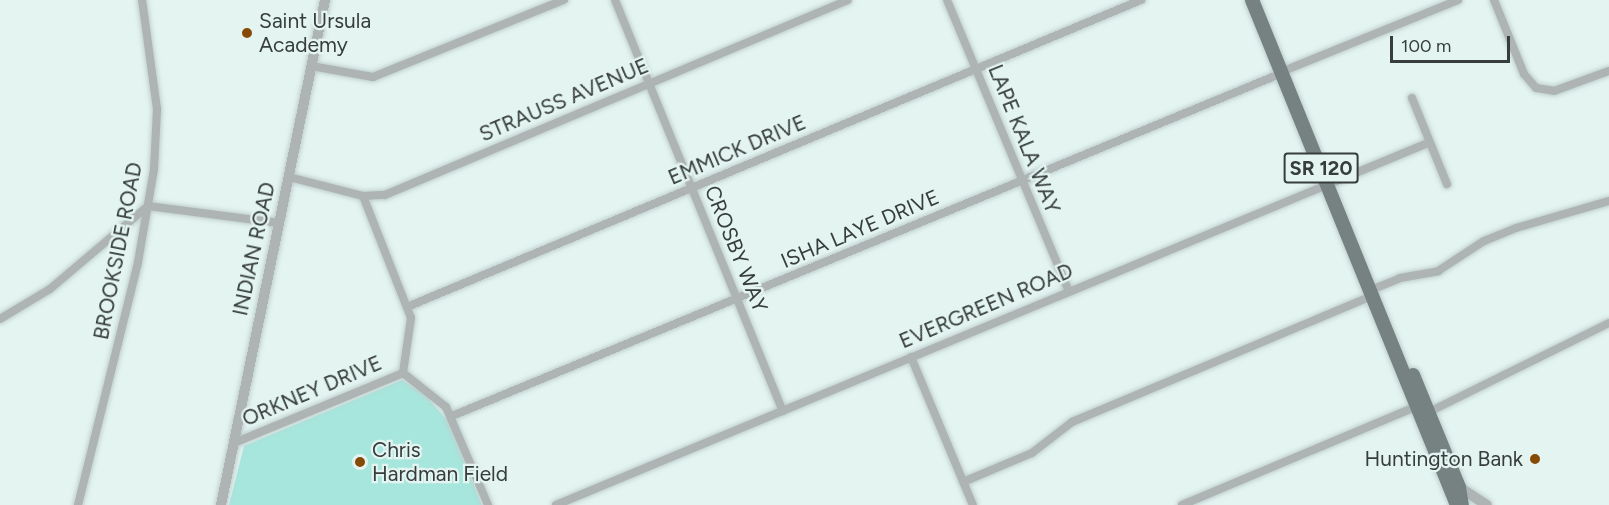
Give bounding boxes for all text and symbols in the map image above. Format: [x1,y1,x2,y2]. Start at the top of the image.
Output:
place label: Saint Ursula Academy [259,8,371,58]
scale bar [1393,24,1513,62]
marker: Saint Ursula Academy [240,26,254,40]
text: 100 m [1401,35,1451,57]
street label: STRAUSS AVENUE [476,53,652,147]
street label: LAPE KALA WAY [983,61,1065,217]
street label: EMMICK DRIVE [664,110,810,190]
road number: SR 120 [1284,151,1358,185]
street label: BROOKSIDE ROAD [88,160,148,342]
street label: INDIAN ROAD [228,180,280,318]
street label: CROSBY WAY [699,182,773,316]
street label: ISHA LAYE DRIVE [777,184,943,274]
street label: EVERGREEN ROAD [895,258,1077,354]
street label: ORKNEY DRIVE [238,350,386,432]
place label: Chris Hardman Field [372,437,508,487]
place label: Huntington Bank [1365,446,1523,472]
marker: Huntington Bank [1528,452,1542,466]
marker: Chris Hardman Field [353,455,367,469]

